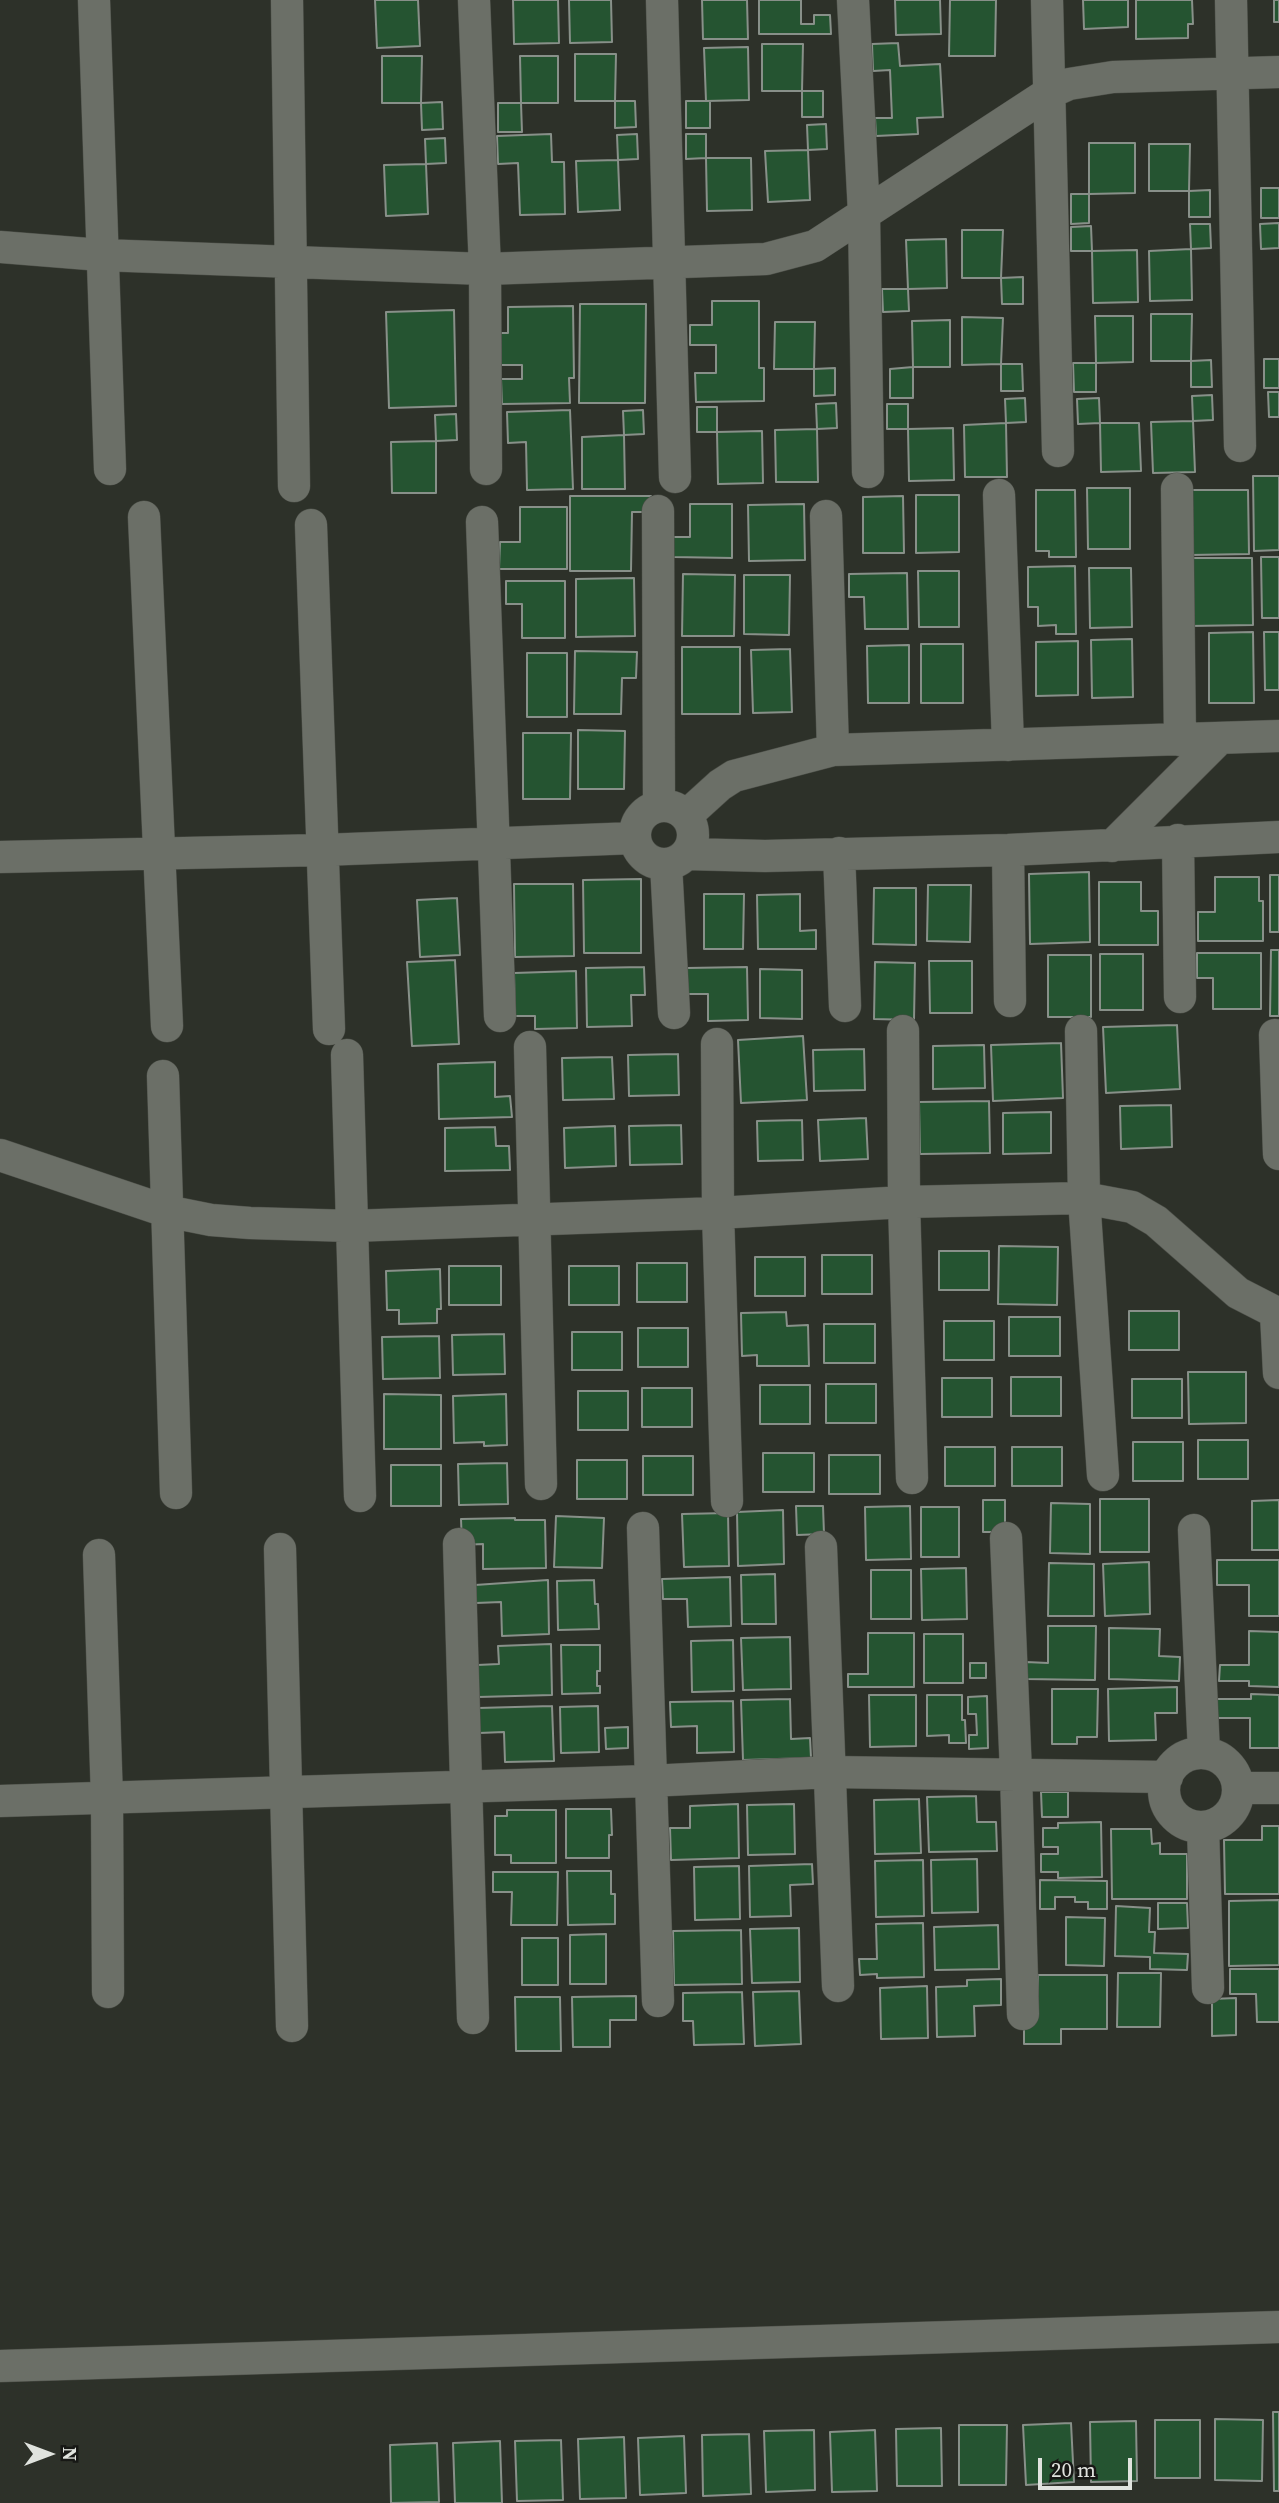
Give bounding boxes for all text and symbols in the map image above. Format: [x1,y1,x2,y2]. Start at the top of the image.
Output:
north arrow [14,2419,84,2489]
scale bar [1041,2444,1136,2488]
text: N [57,2447,83,2461]
text: 20 m [1051,2455,1096,2484]

